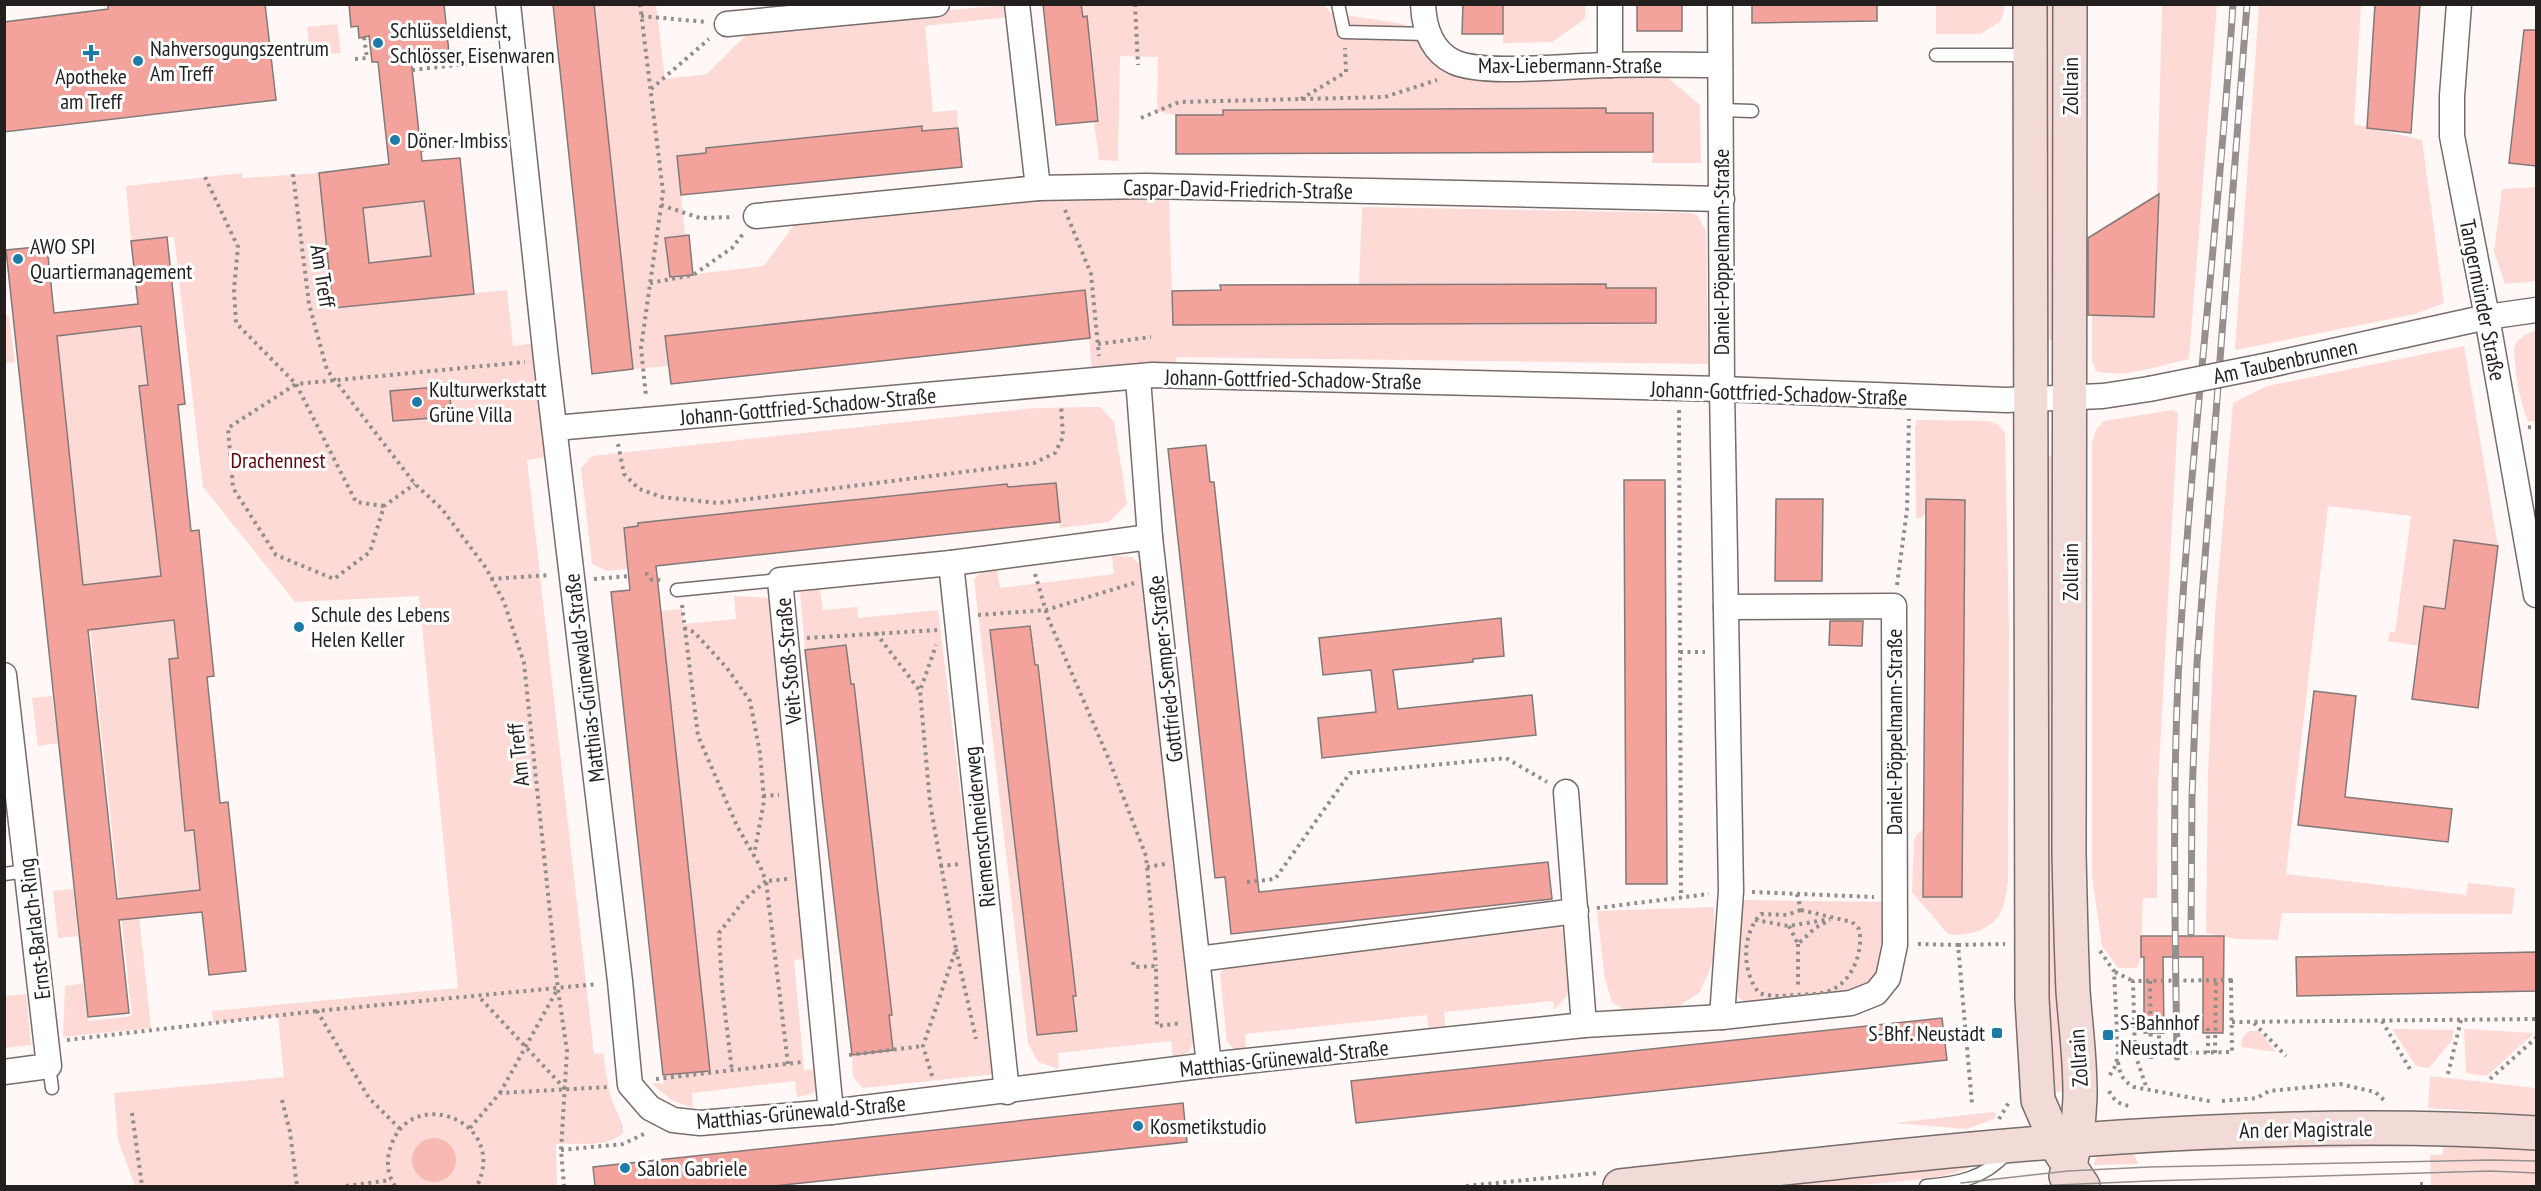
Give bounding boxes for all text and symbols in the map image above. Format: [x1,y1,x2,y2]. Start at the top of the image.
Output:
place label: Schlüsseldienst, Schlösser, Eisenwaren [390,16,555,69]
place label: Nahversogungszentrum Am Treff [150,34,329,87]
marker: Schlüsseldienst, Schlösser, Eisenwaren [371,36,385,50]
marker: Apotheke am Treff [84,46,98,60]
street label: Max-Liebermann-Straße [1478,51,1662,79]
marker: Nahversogungszentrum Am Treff [131,54,145,68]
street label: Zollrain [2056,57,2084,115]
place label: Apotheke am Treff [55,62,127,115]
place label: Döner-Imbiss [407,126,508,154]
marker: Döner-Imbiss [388,133,402,147]
street label: Daniel-Pöppelmann-Straße [1707,149,1735,355]
street label: Caspar-David-Friedrich-Straße [1123,173,1353,205]
street label: Tangermünder Straße [2454,217,2512,383]
place label: AWO SPI Quartiermanagement [30,232,192,285]
street label: Am Treff [304,243,342,311]
marker: AWO SPI Quartiermanagement [11,252,25,266]
street label: Am Taubenbrunnen [2210,332,2360,390]
street label: Johann-Gottfried-Schadow-Straße [1163,363,1422,395]
street label: Johann-Gottfried-Schadow-Straße [1649,374,1908,411]
place label: Kulturwerkstatt Grüne Villa [429,375,547,428]
street label: Johann-Gottfried-Schadow-Straße [678,381,937,431]
marker: Kulturwerkstatt Grüne Villa [410,395,424,409]
park label: Drachennest [231,446,325,474]
street label: Zollrain [2056,543,2084,601]
street label: Matthias-Grünewald-Straße [557,572,611,784]
street label: Gottfried-Semper-Straße [1141,574,1189,764]
street label: Veit-Stoß-Straße [769,597,808,726]
place label: Schule des Lebens Helen Keller [311,600,450,653]
marker: Schule des Lebens Helen Keller [292,620,306,634]
street label: Daniel-Pöppelmann-Straße [1880,629,1908,835]
street label: Am Treff [501,721,535,788]
street label: Riemenschneiderweg [957,745,1001,909]
street label: Ernst-Barlach-Ring [11,857,57,1001]
place label: S-Bahnhof Neustadt [2120,1008,2200,1061]
place label: S-Bhf. Neustadt [1868,1019,1985,1047]
marker: S-Bhf. Neustadt [1990,1026,2004,1040]
street label: Zollrain [2062,1028,2094,1088]
marker: S-Bahnhof Neustadt [2101,1028,2115,1042]
street label: Matthias-Grünewald-Straße [1178,1033,1390,1083]
street label: Matthias-Grünewald-Straße [695,1089,907,1135]
place label: Kosmetikstudio [1150,1112,1267,1140]
street label: An der Magistrale [2239,1114,2373,1144]
marker: Kosmetikstudio [1131,1119,1145,1133]
place label: Salon Gabriele [637,1154,747,1182]
marker: Salon Gabriele [618,1161,632,1175]

